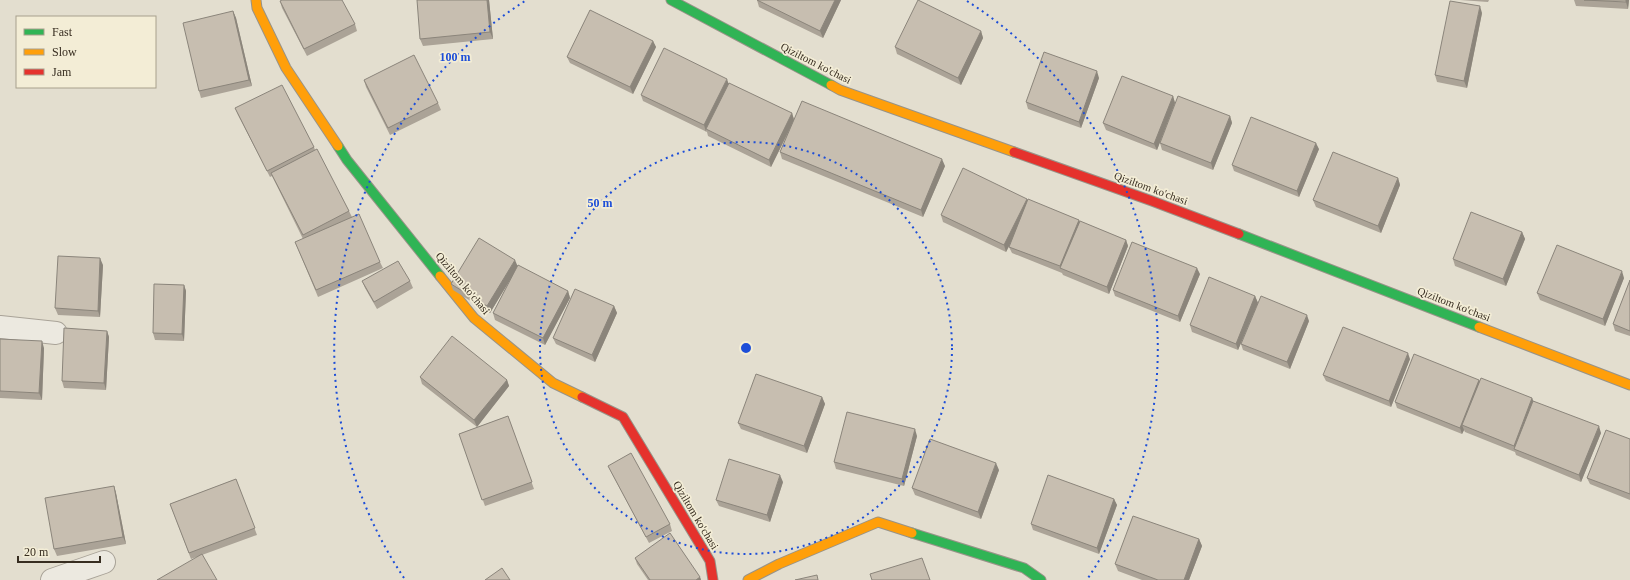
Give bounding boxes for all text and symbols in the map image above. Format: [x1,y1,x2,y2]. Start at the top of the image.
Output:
legend [16,16,156,88]
text: Fast [52,25,73,39]
street label: Qiziltom ko'chasi [779,40,853,86]
text: Slow [52,45,77,59]
text: 100 m [440,50,471,64]
text: Jam [52,65,72,79]
street label: Qiziltom ko'chasi [1113,169,1189,207]
text: 50 m [588,196,613,210]
street label: Qiziltom ko'chasi [434,249,492,317]
street label: Qiziltom ko'chasi [1416,285,1492,323]
centre of rings [739,341,753,355]
street label: Qiziltom ko'chasi [671,479,721,551]
scale bar [18,538,100,564]
text: 20 m [24,545,49,559]

